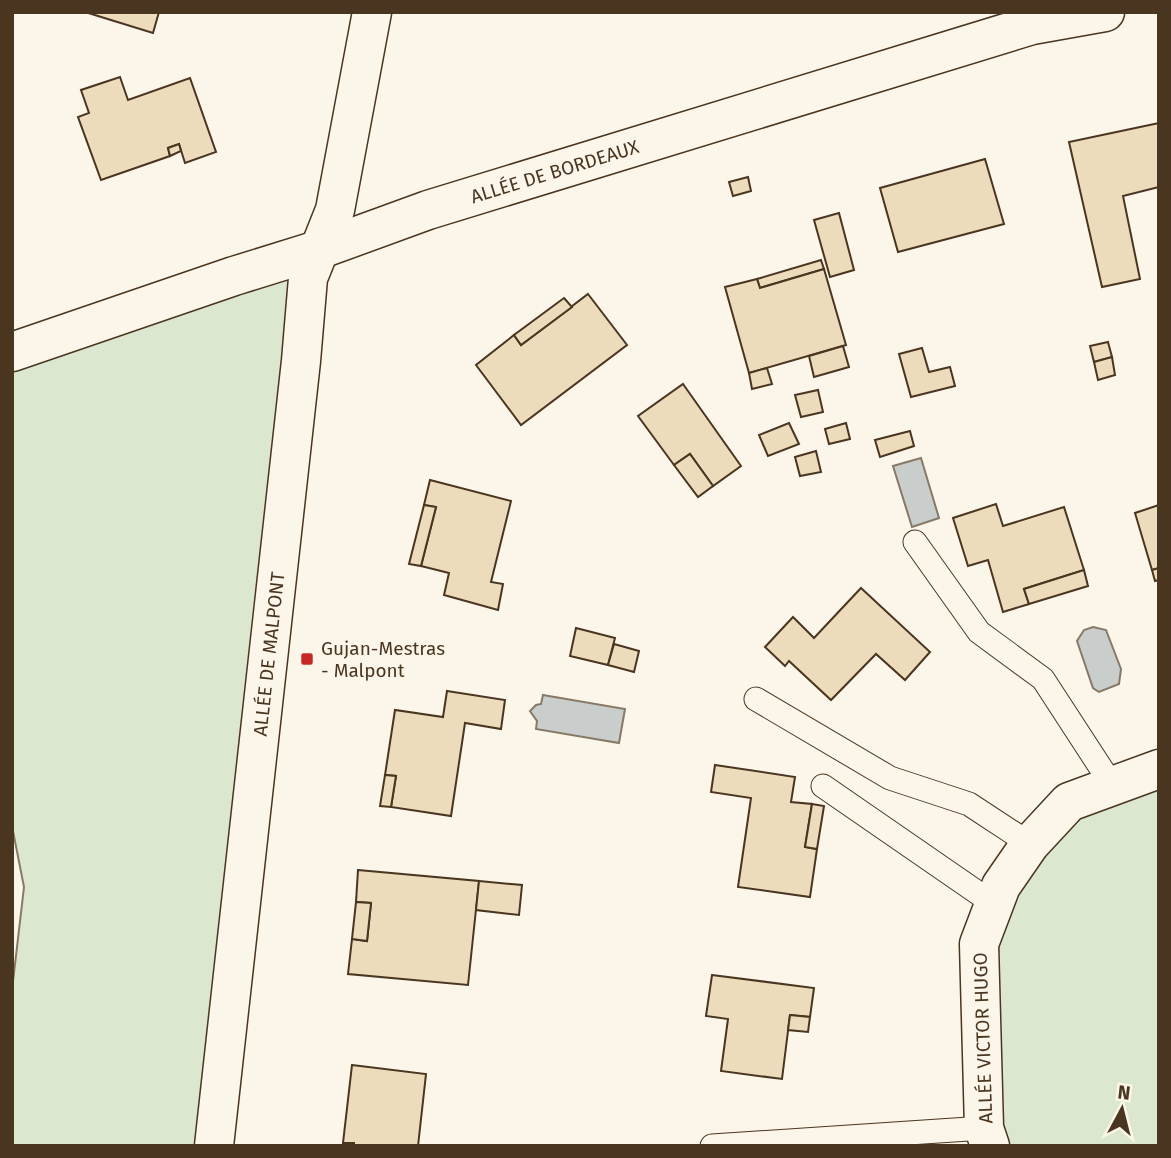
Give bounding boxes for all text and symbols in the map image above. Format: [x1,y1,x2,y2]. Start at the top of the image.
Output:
street label: ALLÉE DE BORDEAUX [468,134,642,208]
street label: ALLÉE DE MALPONT [248,571,289,737]
place label: Gujan-Mestras - Malpont [321,637,445,682]
marker: Gujan-Mestras - Malpont [299,651,315,667]
street label: ALLÉE VICTOR HUGO [969,952,997,1124]
north arrow [1087,1074,1157,1144]
text: N [1116,1080,1132,1105]

